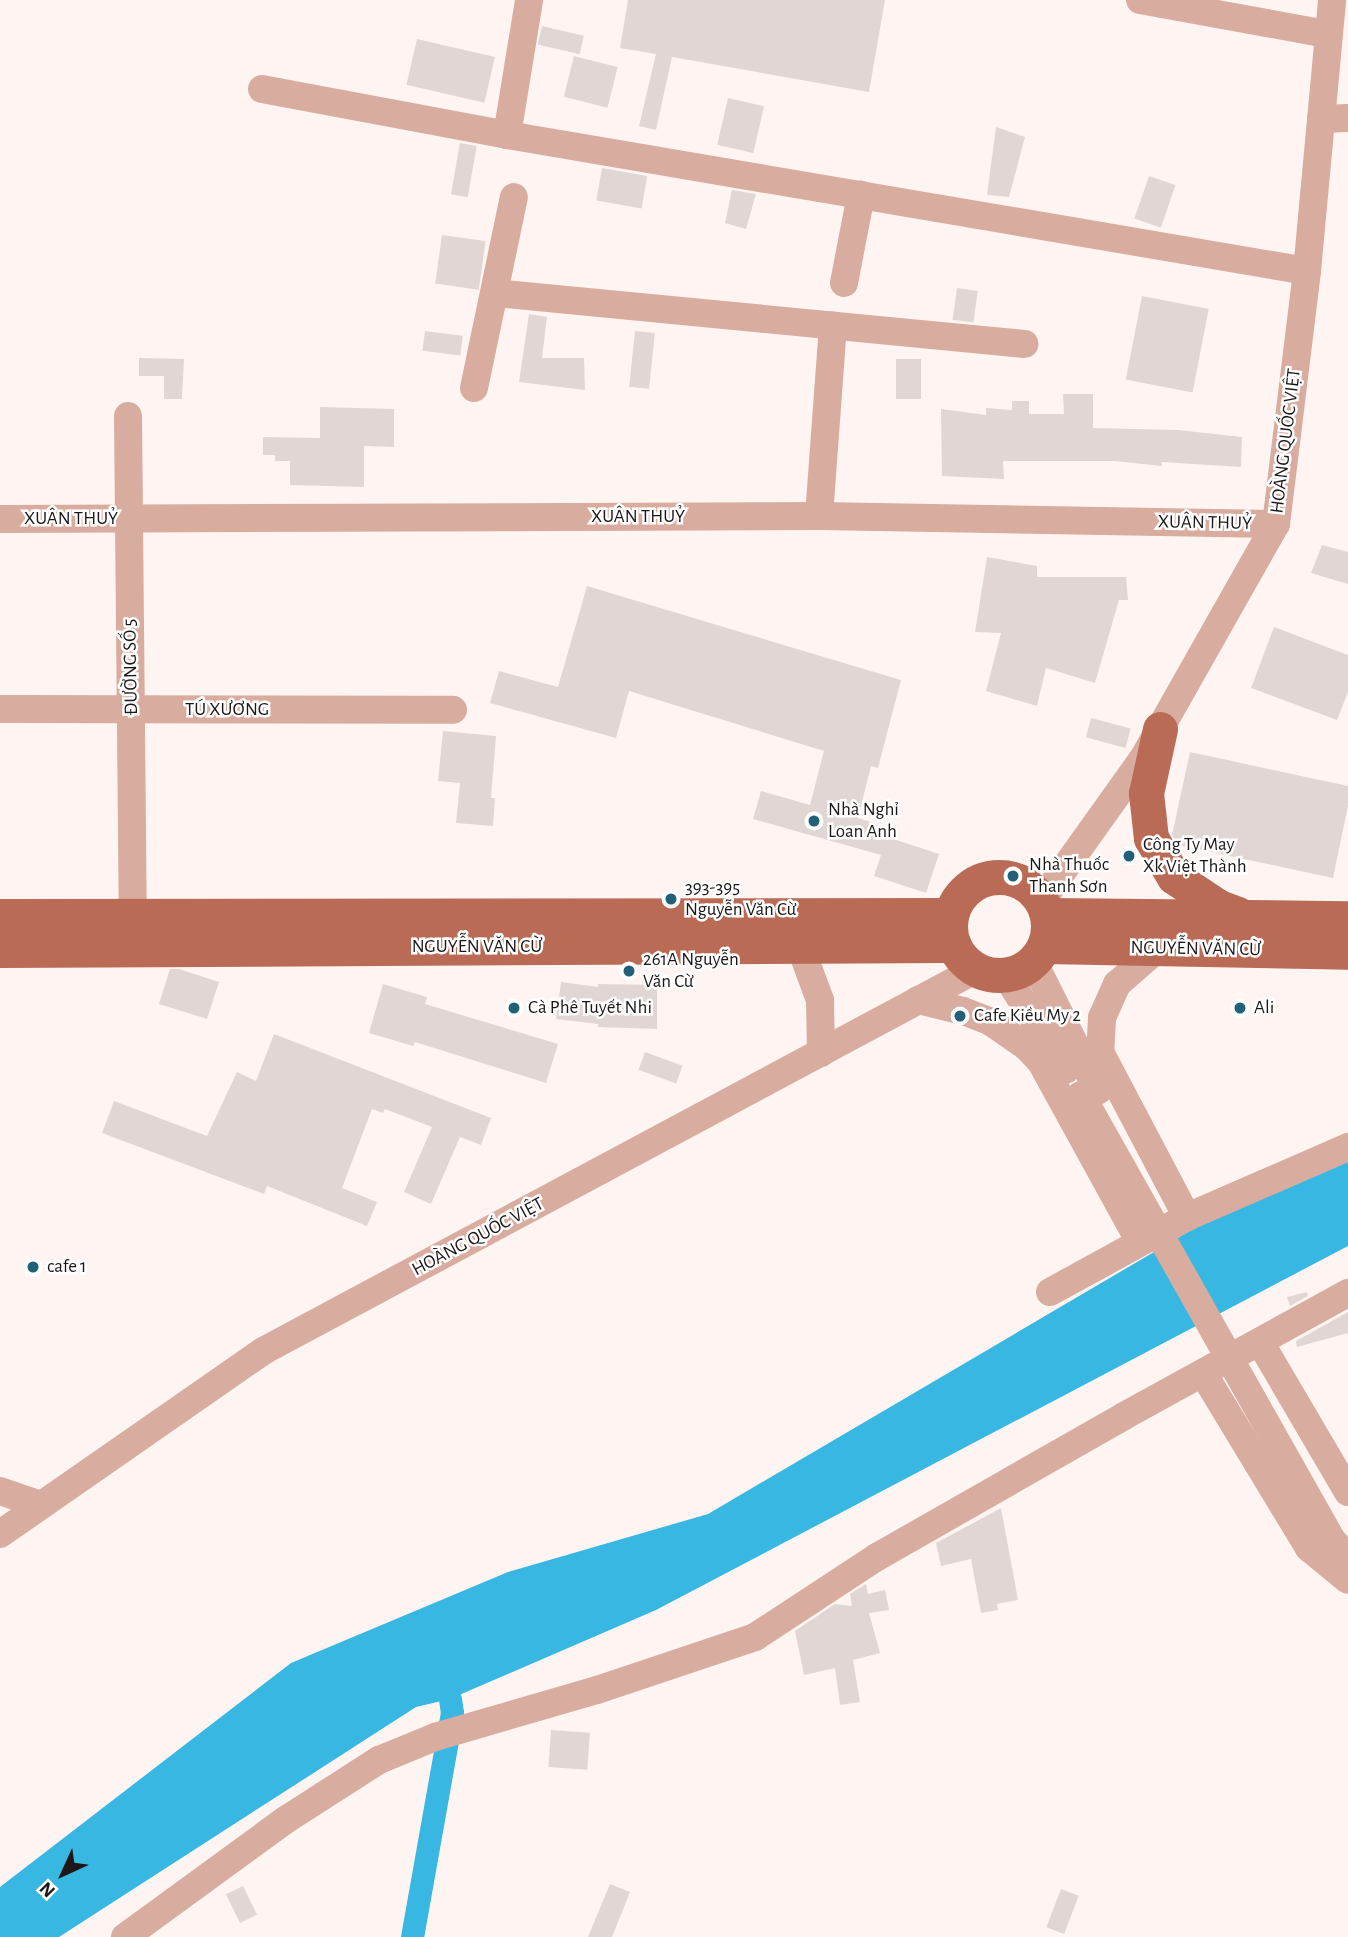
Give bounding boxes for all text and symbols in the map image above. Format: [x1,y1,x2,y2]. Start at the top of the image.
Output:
street label: HOÀNG QUỐC VIỆT [1266,367,1306,515]
street label: XUÂN THUỶ [591,506,685,528]
street label: XUÂN THUỶ [24,508,118,530]
street label: XUÂN THUỶ [1158,511,1252,535]
street label: ĐƯỜNG SỐ 5 [119,619,143,715]
street label: TÚ XƯƠNG [185,699,269,721]
place label: Nhà Nghỉ Loan Anh [828,799,899,843]
marker: Nhà Nghỉ Loan Anh [806,813,822,829]
place label: Công Ty May Xk Việt Thành [1143,834,1247,878]
marker: Công Ty May Xk Việt Thành [1121,848,1137,864]
place label: Nhà Thuốc Thanh Sơn [1029,854,1109,898]
marker: Nhà Thuốc Thanh Sơn [1003,866,1023,886]
place label: 393-395 Nguyễn Văn Cừ [685,877,797,921]
marker: 393-395 Nguyễn Văn Cừ [663,891,679,907]
street label: NGUYỄN VĂN CỪ [412,936,542,958]
street label: NGUYỄN VĂN CỪ [1131,936,1261,962]
place label: 261A Nguyễn Văn Cừ [643,949,739,993]
marker: 261A Nguyễn Văn Cừ [621,963,637,979]
place label: Cà Phê Tuyết Nhi [528,997,652,1019]
place label: Ali [1254,997,1274,1019]
marker: Cà Phê Tuyết Nhi [506,1000,522,1016]
marker: Ali [1232,1000,1248,1016]
place label: Cafe Kiều My 2 [974,1005,1081,1027]
marker: Cafe Kiều My 2 [952,1008,968,1024]
street label: HOÀNG QUỐC VIỆT [408,1193,548,1281]
place label: cafe 1 [47,1256,87,1278]
marker: cafe 1 [25,1259,41,1275]
north arrow [28,1839,98,1909]
text: N [36,1878,59,1901]

